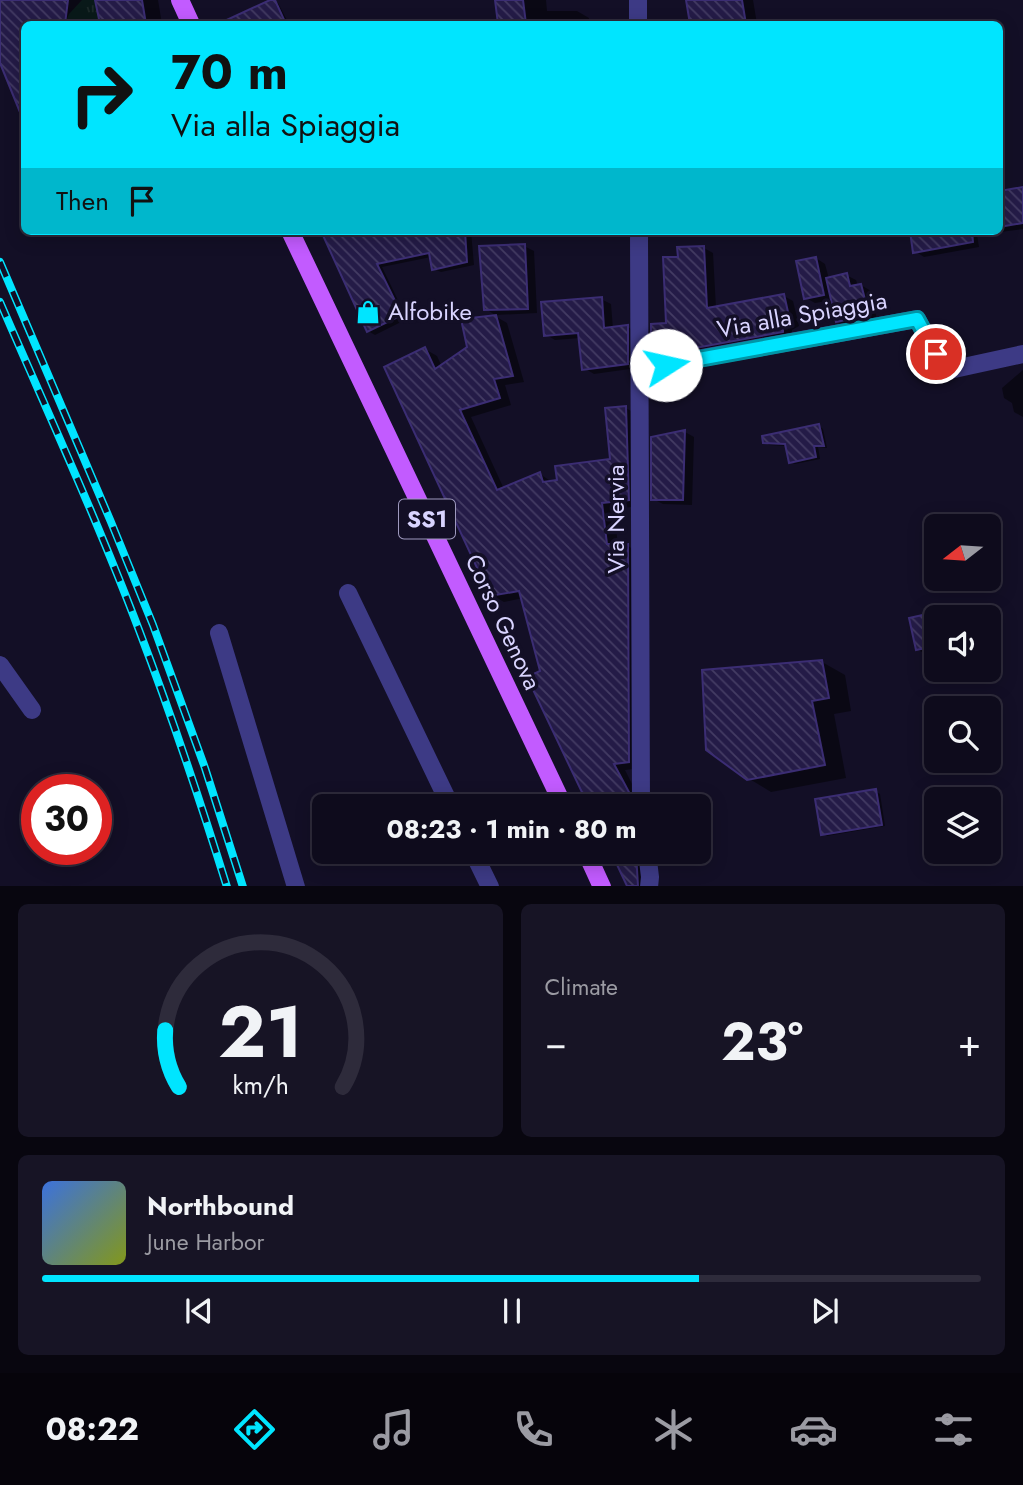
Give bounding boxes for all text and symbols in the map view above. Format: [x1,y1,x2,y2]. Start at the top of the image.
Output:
text: 70 m [171,37,288,107]
icon: right [56,49,147,140]
text: Via alla Spiaggia [171,102,400,148]
text: Then [56,182,109,220]
icon: arrive [123,182,161,220]
street label: Via alla Spiaggia [714,282,890,347]
place label: Alfobike [388,294,472,329]
shop icon: Alfobike [354,298,382,326]
pin [906,324,966,384]
position arrow [629,328,703,402]
icon: arrive [917,335,955,373]
street label: Via Nervia [598,464,633,574]
road number: SS1 [399,499,455,538]
north arrow [924,514,1001,592]
map controls [924,514,1001,864]
street label: Corso Genova [457,548,550,695]
button: sound [924,605,1001,682]
button: search [924,696,1001,773]
speed limit sign: 30 [21,774,112,865]
button: layers [924,787,1001,864]
text: 08:23 · 1 min · 80 m [386,810,637,848]
text: Climate [545,970,618,1004]
text: 21 [218,979,303,1084]
text: 23° [721,1004,803,1080]
text: − [545,1015,567,1070]
text: + [958,1015,981,1070]
text: km/h [232,1066,289,1102]
text: Northbound [147,1187,294,1225]
text: June Harbor [147,1225,264,1259]
icon: previous [180,1292,218,1330]
icon: pause [493,1292,531,1330]
icon: next [806,1292,844,1330]
icon: directions [230,1405,279,1454]
icon: music [369,1405,418,1454]
icon: phone [509,1405,558,1454]
icon: climate [649,1405,698,1454]
icon: car [789,1405,838,1454]
icon: filters [929,1405,978,1454]
text: 08:22 [45,1406,139,1452]

